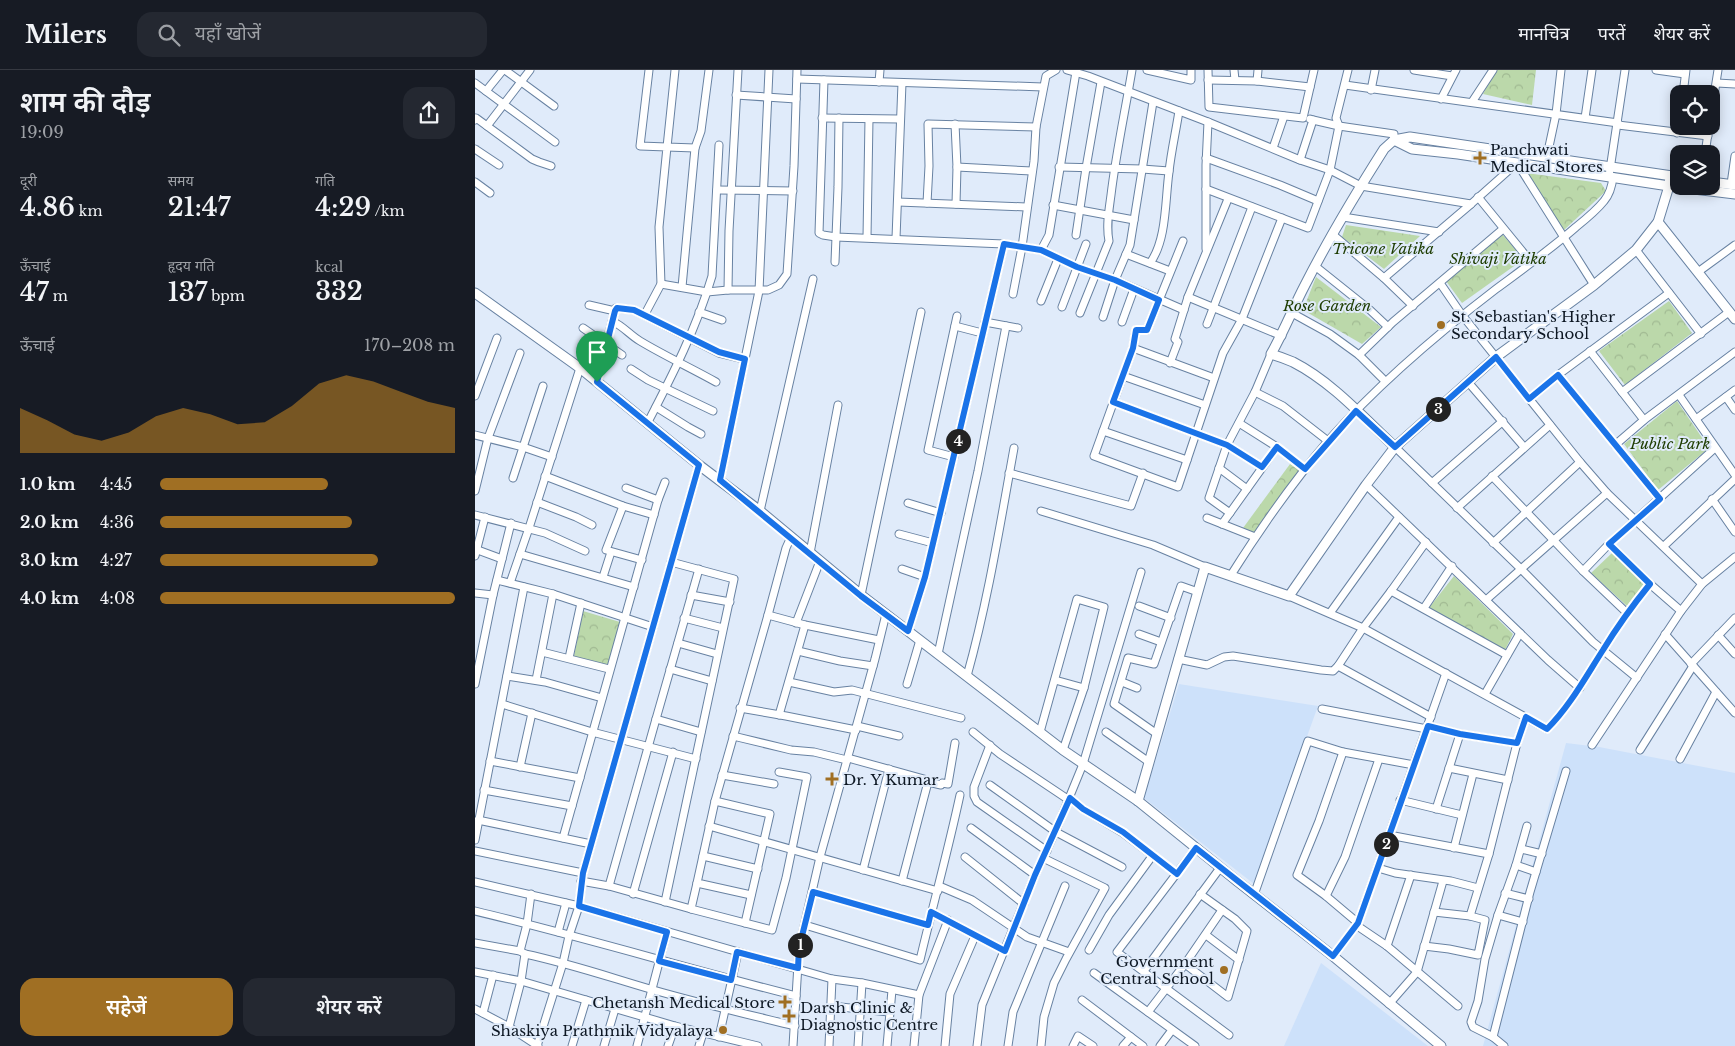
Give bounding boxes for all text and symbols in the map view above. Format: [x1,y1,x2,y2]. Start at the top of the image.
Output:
search box [137,12,487,57]
text: Milers [25,20,107,49]
icon: search [155,21,183,49]
text: यहाँ खोजें [195,22,261,45]
text: मानचित्र [1518,23,1570,45]
text: परतें [1598,23,1626,45]
text: शेयर करें [1654,23,1710,45]
text: शाम की दौड़ [20,85,151,120]
map controls [1670,85,1720,195]
button: locate [1670,85,1720,135]
button: share [403,87,455,139]
text: 19:09 [20,122,64,142]
place label: Panchwati Medical Stores [1490,140,1603,176]
button: layers [1670,145,1720,195]
marker: Panchwati Medical Stores [1474,152,1486,164]
text: दूरी [20,172,37,190]
text: समय [168,172,194,190]
text: गति [315,172,335,190]
text: 4.86 [20,192,75,223]
text: 21:47 [168,192,231,223]
text: 4:29 [315,192,371,223]
text: km [75,202,102,220]
text: /km [371,202,405,220]
park label: Tricone Vatika [1332,239,1434,258]
park label: Shivaji Vatika [1449,249,1547,268]
text: ऊँचाई [20,257,50,275]
text: हृदय गति [168,257,214,275]
text: kcal [315,258,343,276]
text: 332 [315,276,363,307]
text: 47 [20,277,49,308]
text: 137 [168,277,207,308]
text: m [49,287,68,305]
text: bpm [207,287,245,305]
park label: Rose Garden [1282,296,1371,315]
place label: St. Sebastian's Higher Secondary School [1451,307,1616,343]
marker: St. Sebastian's Higher Secondary School [1435,319,1447,331]
pin [576,331,618,382]
text: ऊँचाई [20,335,55,355]
text: 170–208 m [364,335,455,355]
icon: arrive [583,338,611,366]
pin: 3 [1425,396,1451,422]
text: 3 [1434,400,1443,418]
pin: 4 [945,428,971,454]
text: 4 [954,432,963,450]
park label: Public Park [1629,434,1710,453]
text: 1.0 km [20,474,75,494]
text: 4:45 [100,474,132,494]
text: 2.0 km [20,512,79,532]
text: 4:36 [100,512,134,532]
text: 3.0 km [20,550,79,570]
text: 4:27 [100,550,132,570]
text: 4.0 km [20,588,79,608]
text: 4:08 [100,588,135,608]
place label: Dr. Y Kumar [843,770,939,789]
marker: Dr. Y Kumar [825,772,839,786]
pin: 2 [1373,832,1399,856]
text: 2 [1382,835,1391,853]
pin: 1 [787,932,813,958]
text: 1 [797,936,804,954]
place label: Government Central School [1100,952,1214,988]
marker: Government Central School [1218,964,1230,976]
button: सहेजें [20,978,233,1036]
button: शेयर करें [243,978,455,1036]
place label: Chetansh Medical Store [592,993,775,1012]
marker: Chetansh Medical Store [779,996,791,1008]
place label: Darsh Clinic & Diagnostic Centre [800,998,938,1034]
marker: Darsh Clinic & Diagnostic Centre [782,1009,796,1023]
place label: Shaskiya Prathmik Vidyalaya [491,1021,714,1040]
marker: Shaskiya Prathmik Vidyalaya [717,1024,729,1036]

